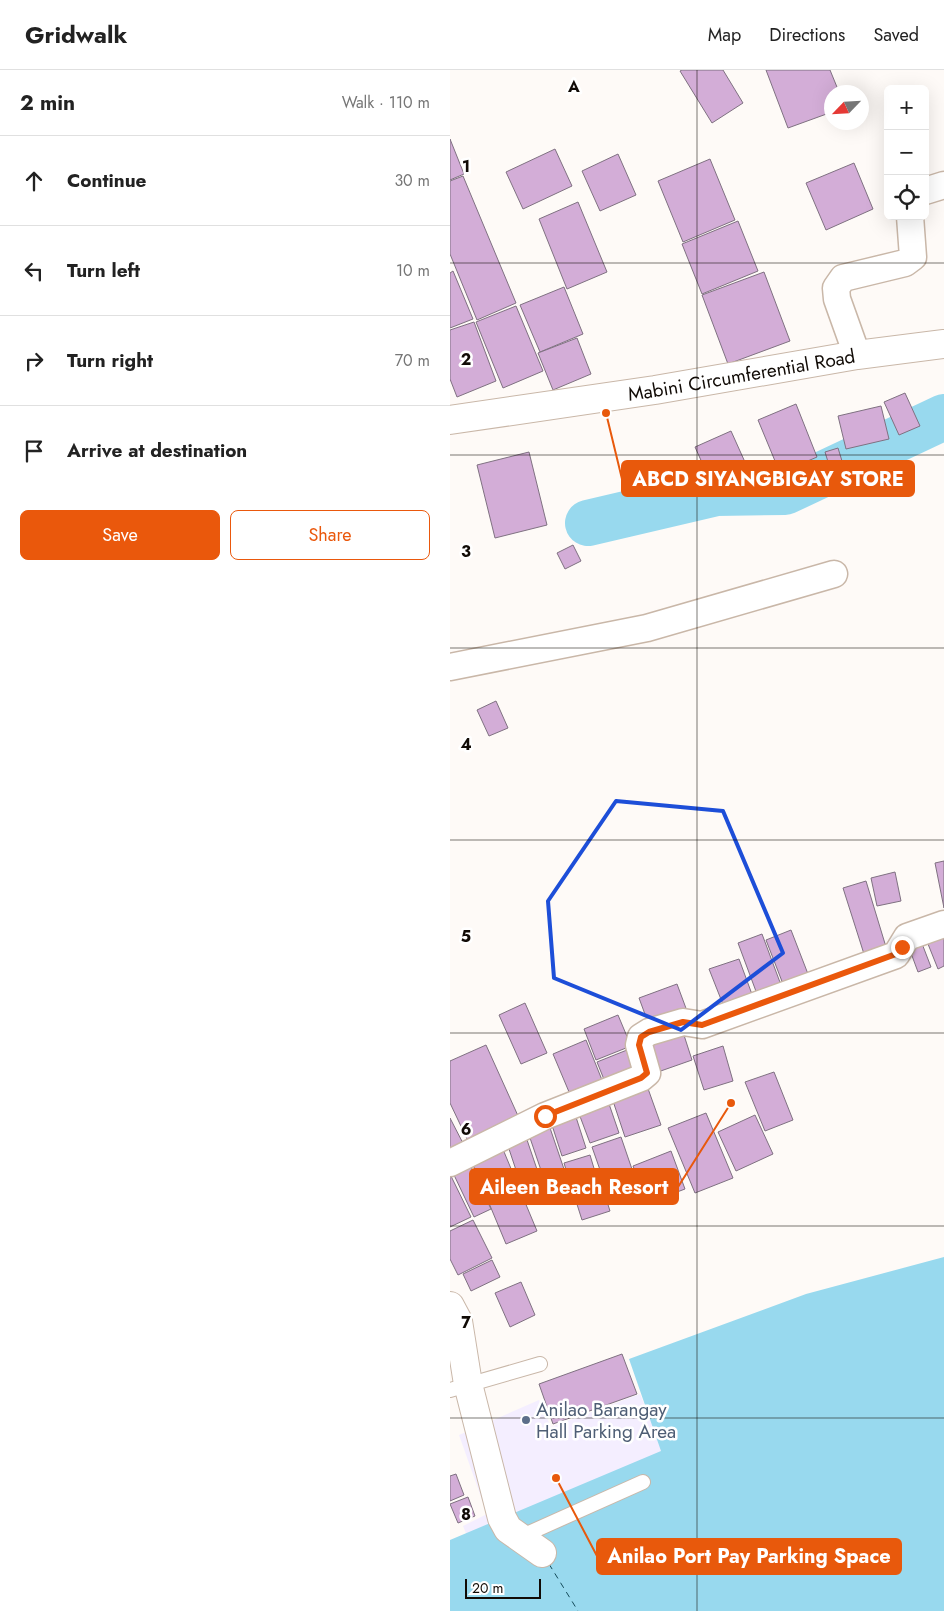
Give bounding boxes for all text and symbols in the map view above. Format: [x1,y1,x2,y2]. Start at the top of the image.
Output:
text: Gridwalk [25,17,127,52]
text: Map [708,22,741,48]
text: Directions [769,22,845,48]
text: Saved [873,22,919,48]
text: A [567,75,580,98]
north arrow [824,85,869,130]
map controls [884,85,929,220]
button: + [884,85,929,130]
text: 2 min [20,88,75,118]
text: Walk · 110 m [342,91,430,114]
button: − [884,130,929,175]
text: 1 [462,155,470,178]
icon: ahead [20,167,48,195]
text: Continue [67,167,146,194]
text: 30 m [394,169,430,192]
button: locate [884,175,929,220]
icon: left [20,257,48,285]
text: Turn left [67,257,140,284]
text: 10 m [396,259,430,282]
street label: Mabini Circumferential Road [626,342,857,407]
icon: right [20,347,48,375]
text: Turn right [67,347,153,374]
text: 2 [461,348,471,371]
text: 70 m [395,349,430,372]
icon: arrive [20,437,48,465]
text: Arrive at destination [67,437,247,464]
callout: ABCD SIYANGBIGAY STORE [622,461,914,496]
text: ABCD SIYANGBIGAY STORE [631,465,904,494]
button: Save [20,510,220,560]
button: Share [230,510,430,560]
text: 3 [461,540,471,563]
text: 4 [460,733,472,756]
text: 5 [461,925,471,948]
route end [891,936,914,959]
route start [534,1105,557,1128]
text: 6 [461,1118,471,1141]
callout: Aileen Beach Resort [470,1169,678,1204]
text: Aileen Beach Resort [479,1173,669,1202]
text: 7 [461,1311,471,1334]
place label: Anilao Barangay Hall Parking Area [536,1396,676,1445]
marker: Anilao Barangay Hall Parking Area [520,1414,532,1426]
text: 8 [461,1503,471,1526]
callout: Anilao Port Pay Parking Space [597,1539,901,1574]
text: Anilao Port Pay Parking Space [606,1542,891,1571]
scale bar [465,1576,541,1599]
text: 20 m [472,1578,504,1598]

